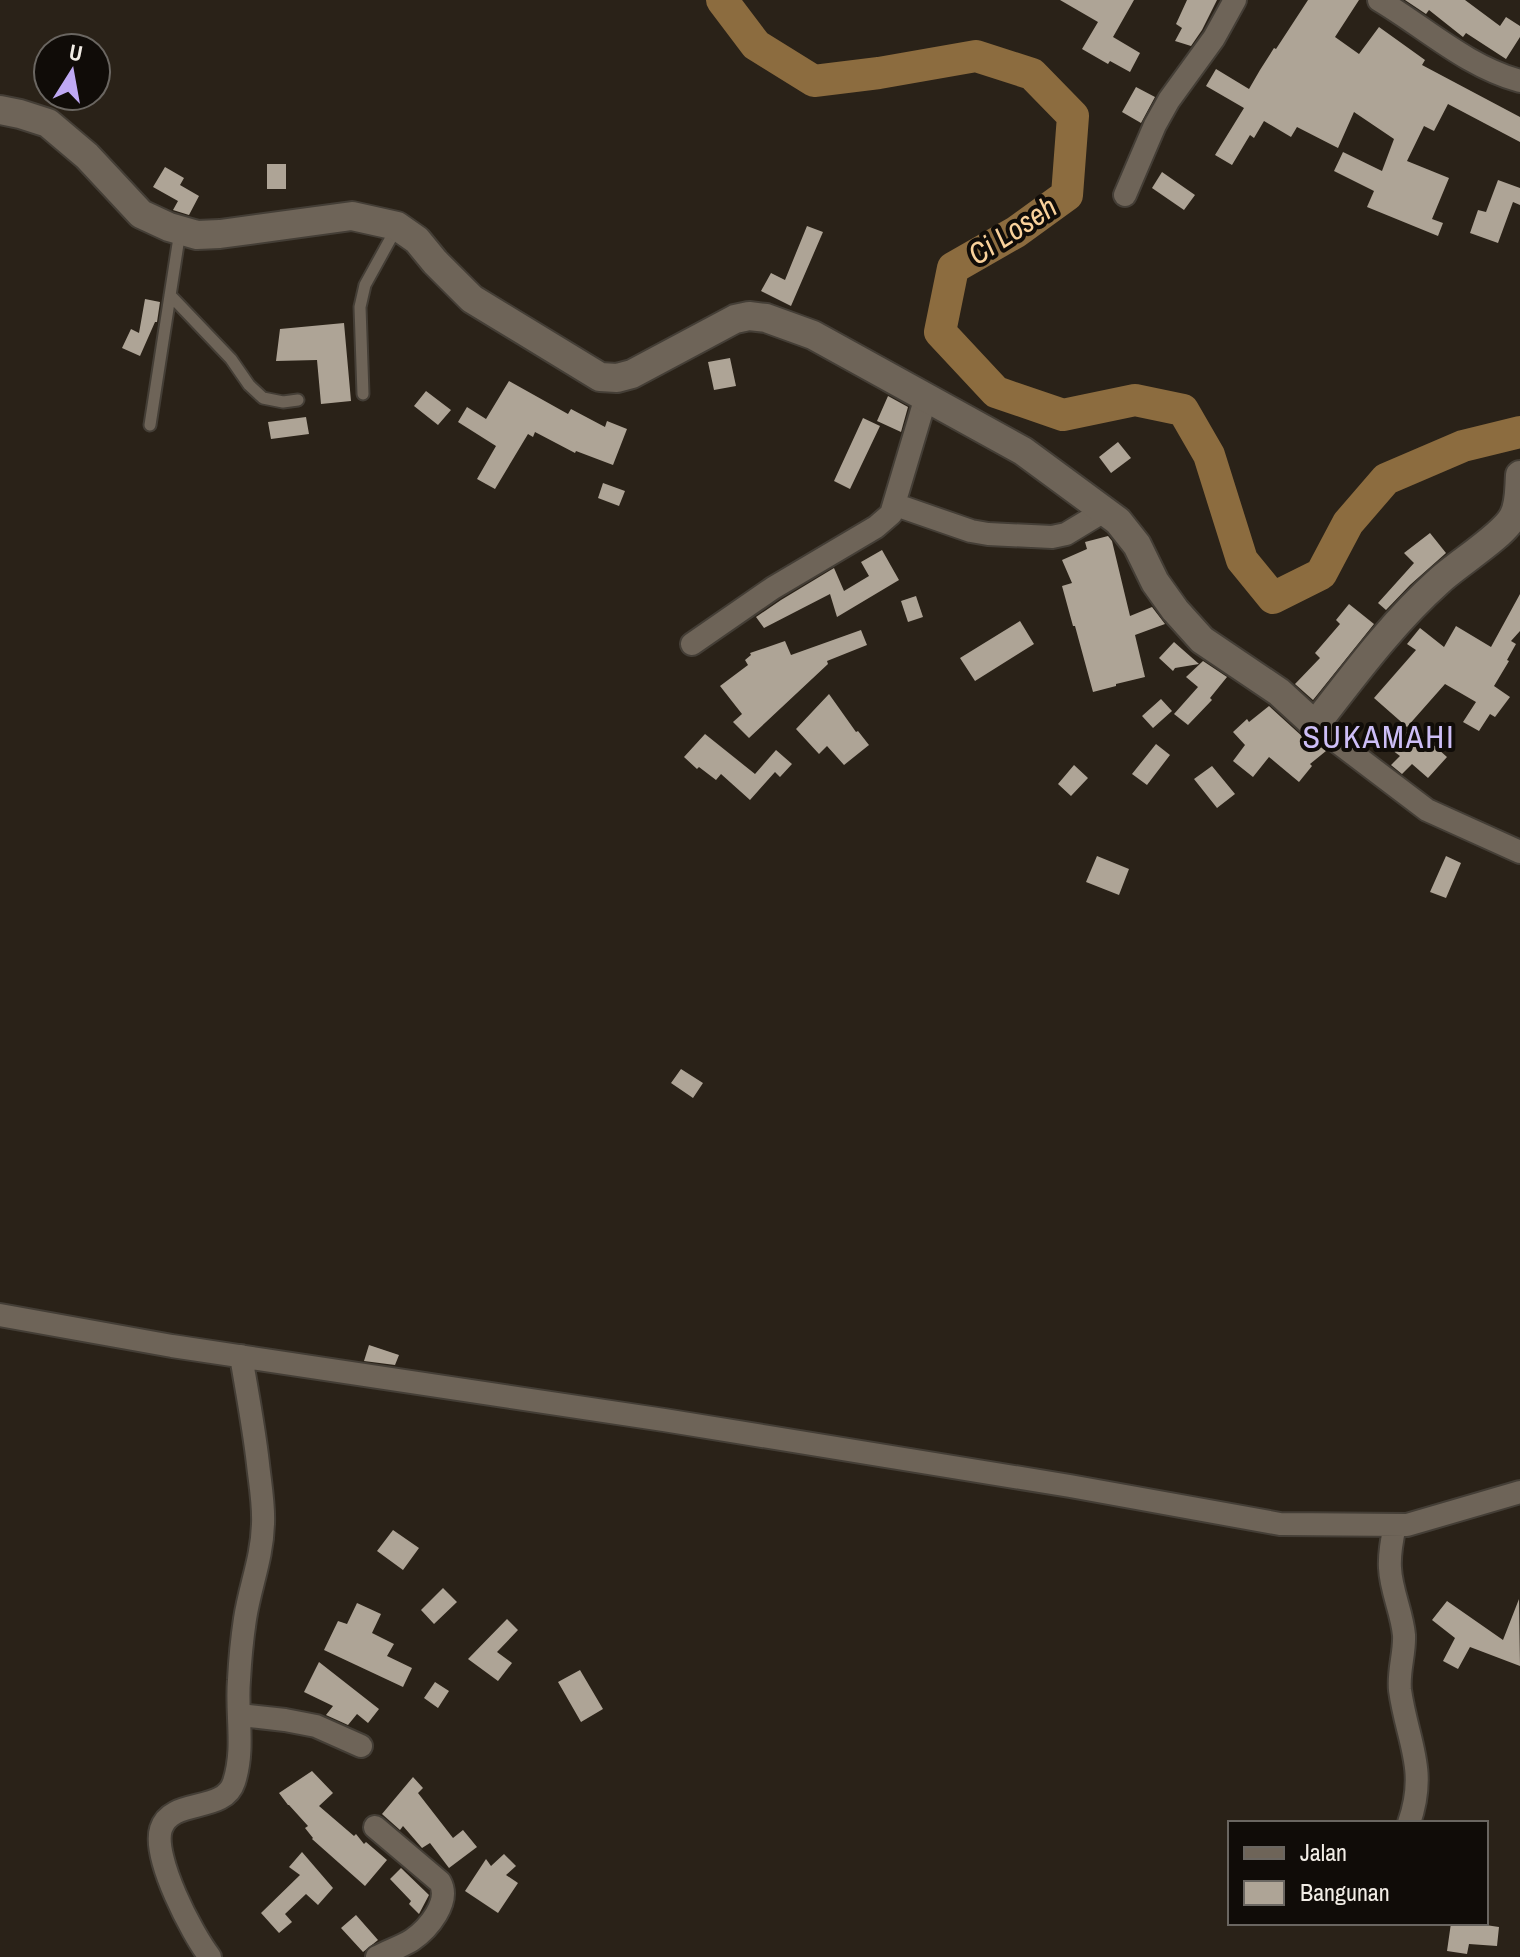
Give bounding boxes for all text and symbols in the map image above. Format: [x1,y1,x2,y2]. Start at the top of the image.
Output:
north arrow [32,32,112,112]
text: U [67,36,85,68]
water label: Ci Loseh [960,186,1064,274]
district label: SUKAMAHI [1302,715,1456,758]
legend [1228,1821,1488,1925]
text: Jalan [1300,1836,1347,1868]
text: Bangunan [1300,1876,1390,1908]

